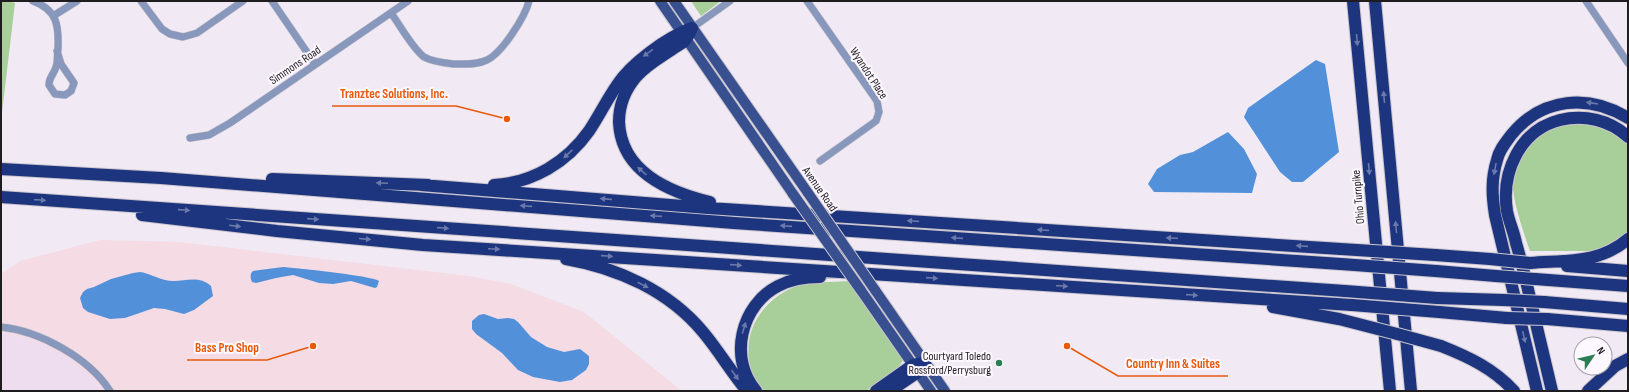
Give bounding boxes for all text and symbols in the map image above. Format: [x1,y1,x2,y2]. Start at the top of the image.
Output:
one-way arrow [1353,34,1360,46]
street label: Simmons Road [267,43,324,88]
street label: Wyandot Place [846,44,891,102]
one-way arrow [643,49,653,57]
callout: Tranztec Solutions, Inc. [332,81,456,106]
text: Tranztec Solutions, Inc. [340,86,448,102]
one-way arrow [1381,91,1387,103]
one-way arrow [1586,100,1598,106]
one-way arrow [562,150,573,159]
street label: Avenue Road [798,163,840,215]
one-way arrow [1366,163,1372,175]
one-way arrow [1492,163,1498,175]
one-way arrow [637,166,647,176]
street label: Ohio Turnpike [1349,169,1368,225]
one-way arrow [375,180,388,186]
one-way arrow [600,196,612,203]
one-way arrow [34,197,46,204]
one-way arrow [520,203,533,210]
one-way arrow [178,207,190,214]
one-way arrow [650,213,662,220]
one-way arrow [307,216,319,223]
one-way arrow [906,218,919,224]
one-way arrow [1393,221,1399,233]
one-way arrow [229,222,241,229]
one-way arrow [780,223,792,230]
one-way arrow [437,225,449,232]
one-way arrow [1037,227,1049,234]
one-way arrow [359,235,371,242]
one-way arrow [951,235,963,242]
one-way arrow [1166,235,1178,242]
one-way arrow [1296,243,1308,250]
one-way arrow [488,245,500,252]
one-way arrow [601,252,613,259]
one-way arrow [730,261,742,268]
one-way arrow [926,275,938,282]
one-way arrow [638,282,649,288]
one-way arrow [1056,283,1068,290]
one-way arrow [1186,292,1198,299]
one-way arrow [741,322,747,334]
one-way arrow [1521,331,1527,344]
callout: Bass Pro Shop [187,335,267,360]
north arrow [1573,336,1613,376]
text: Bass Pro Shop [195,340,259,356]
text: N [1594,344,1608,357]
place label: Courtyard Toledo Rossford/Perrysburg [908,349,991,378]
callout: Country Inn & Suites [1118,351,1228,376]
text: Country Inn & Suites [1126,356,1220,372]
marker: Courtyard Toledo Rossford/Perrysburg [994,358,1004,368]
one-way arrow [731,370,739,380]

